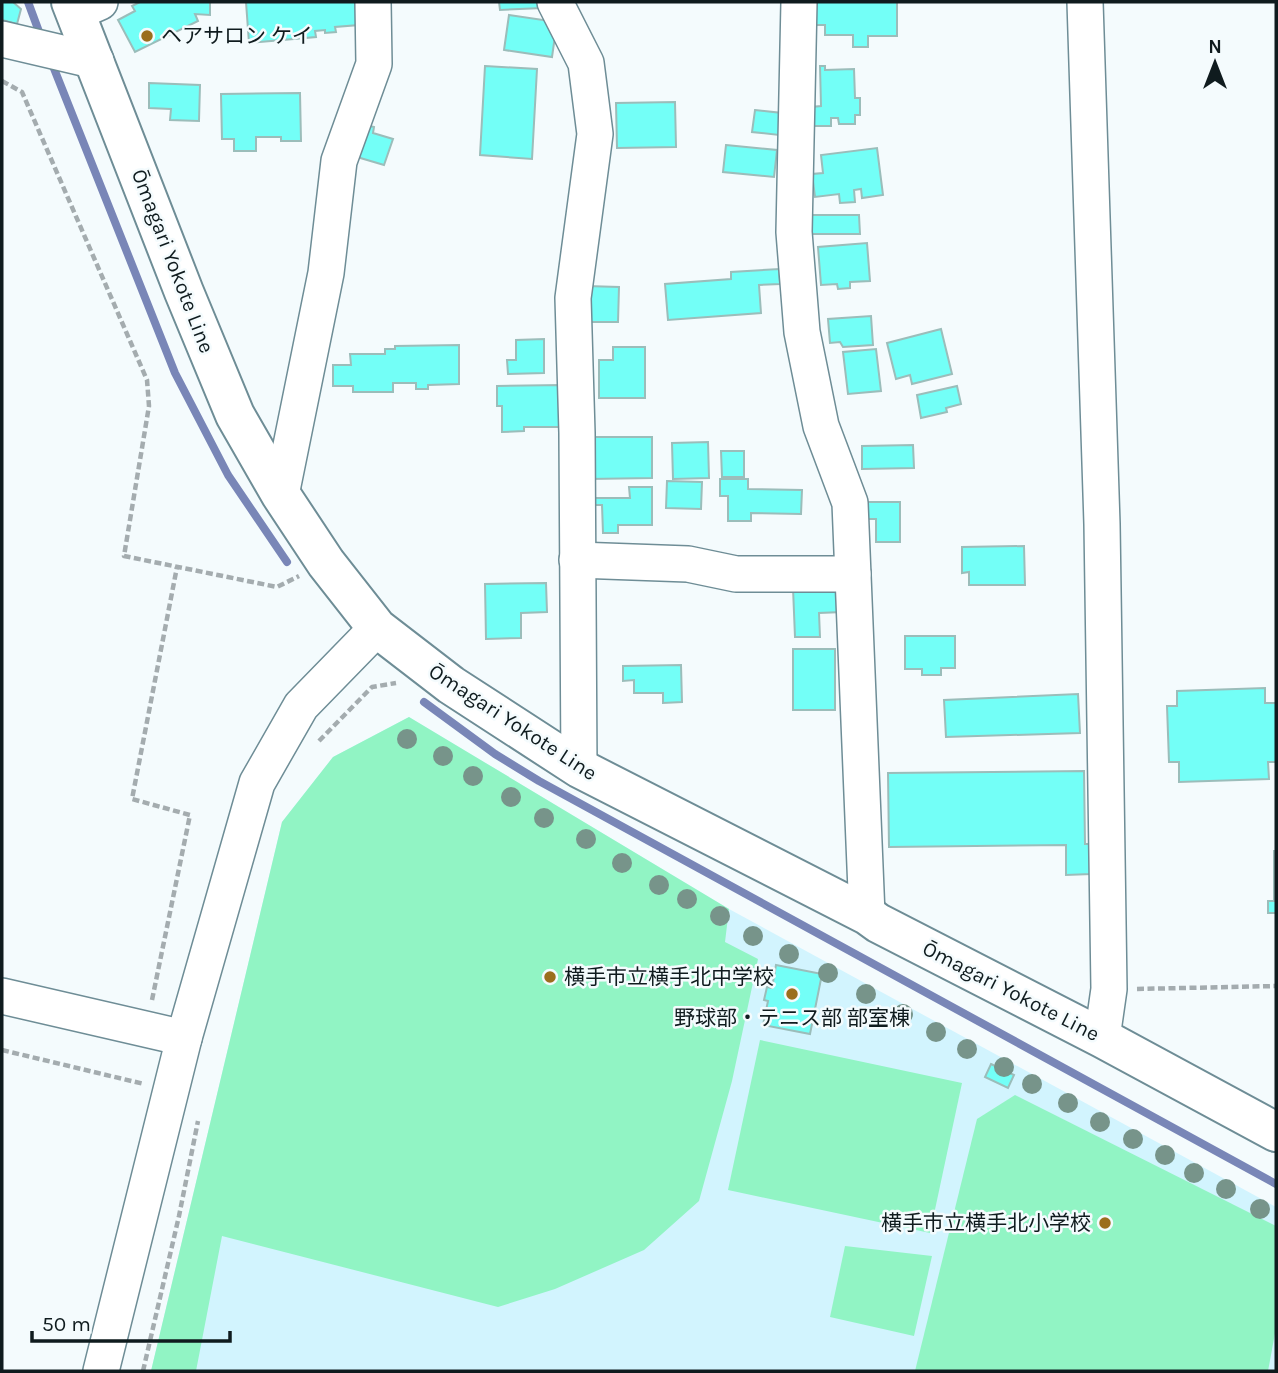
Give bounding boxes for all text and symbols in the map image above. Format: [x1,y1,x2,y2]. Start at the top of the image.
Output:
place label: ヘアサロン ケイ [161,24,313,48]
marker: ヘアサロン ケイ [139,28,155,44]
north arrow [1180,28,1250,98]
text: N [1208,36,1222,58]
street label: Ōmagari Yokote Line [127,166,219,356]
street label: Ōmagari Yokote Line [425,659,601,785]
street label: Ōmagari Yokote Line [919,936,1103,1046]
place label: 横手市立横手北中学校 [564,965,774,989]
marker: 横手市立横手北中学校 [542,969,558,985]
marker: 野球部・テニス部 部室棟 [784,986,800,1002]
place label: 野球部・テニス部 部室棟 [674,1006,910,1030]
place label: 横手市立横手北小学校 [881,1211,1091,1235]
marker: 横手市立横手北小学校 [1097,1215,1113,1231]
scale bar [32,1300,229,1344]
text: 50 m [42,1312,91,1336]

